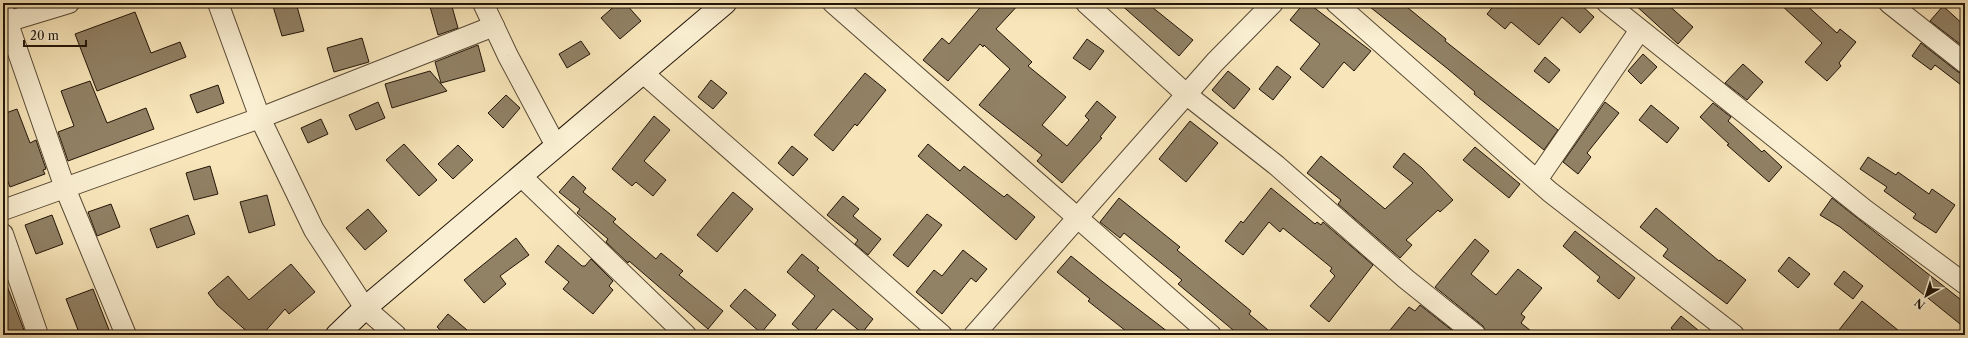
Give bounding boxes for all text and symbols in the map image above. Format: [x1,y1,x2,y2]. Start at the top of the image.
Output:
scale bar [24,22,86,48]
text: 20 m [30,28,59,43]
north arrow [1906,276,1946,316]
text: N [1911,295,1928,312]

